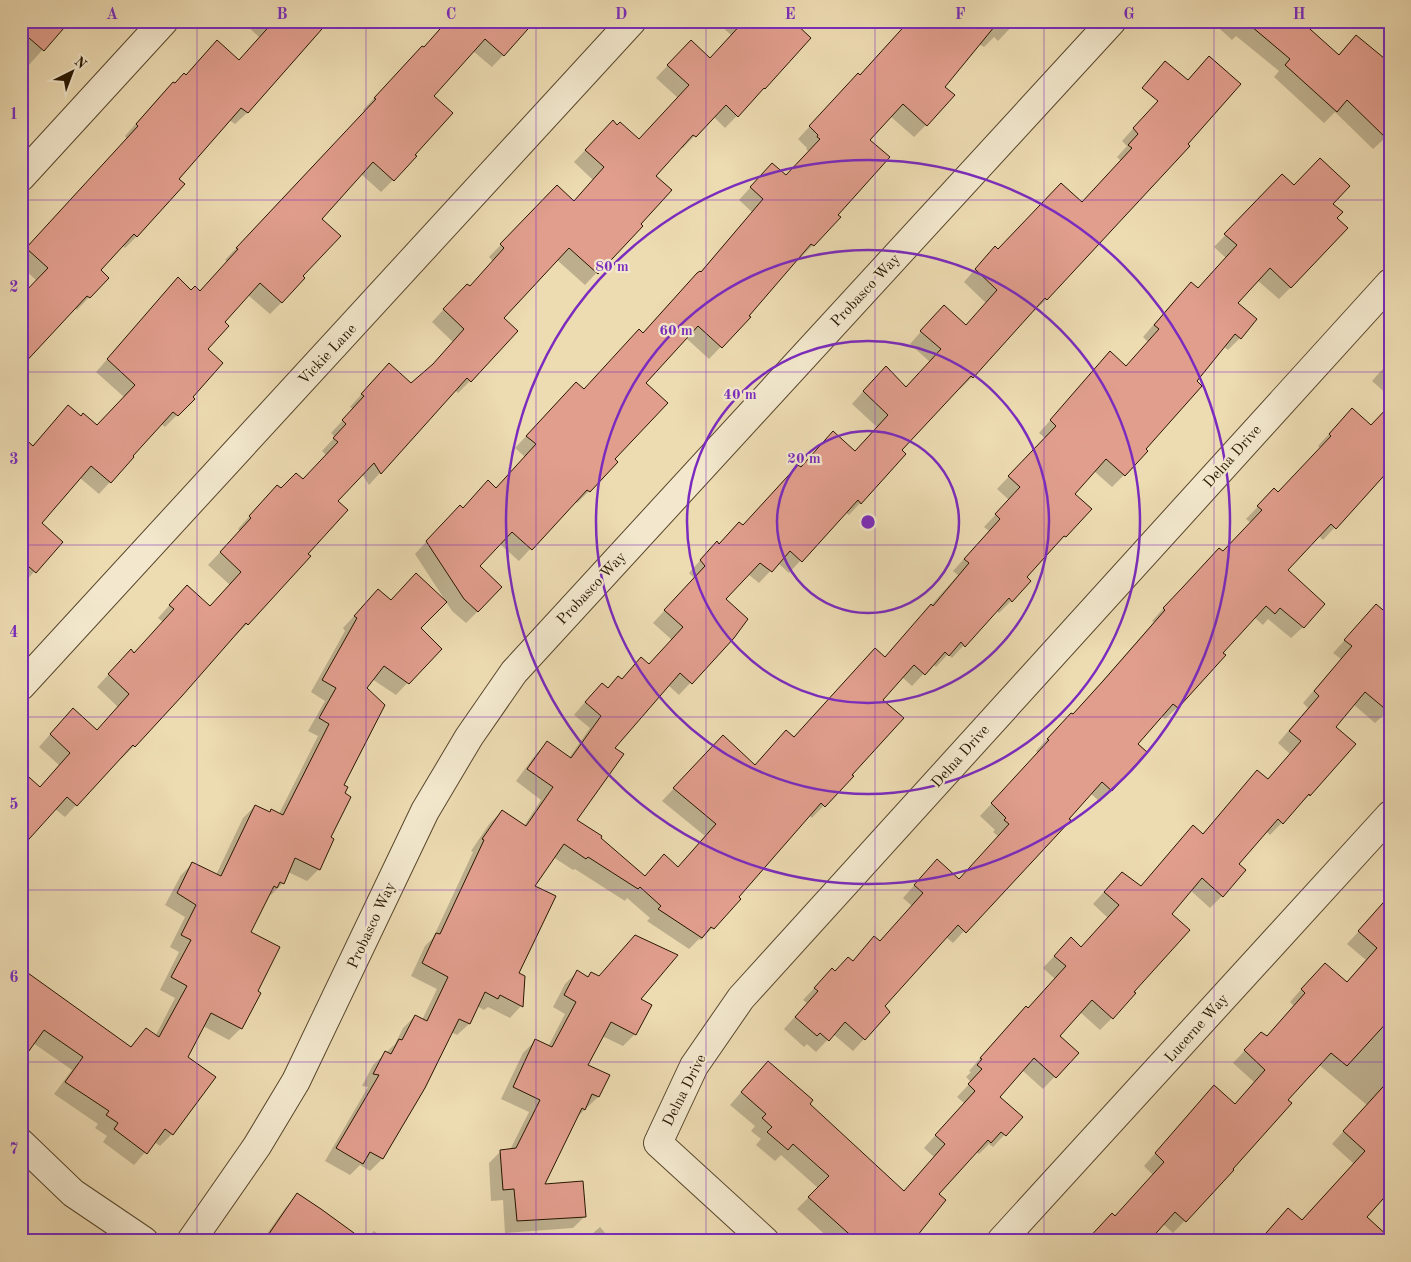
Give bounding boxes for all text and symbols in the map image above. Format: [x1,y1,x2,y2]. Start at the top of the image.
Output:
text: A [106,7,118,23]
text: B [276,7,288,23]
text: C [446,7,456,23]
text: D [615,7,627,23]
text: E [784,7,796,23]
text: F [955,7,966,23]
text: G [1123,7,1135,23]
text: H [1292,7,1306,23]
north arrow [48,48,98,98]
text: N [71,54,89,72]
text: 1 [9,107,19,123]
street label: Probasco Way [829,252,904,330]
text: 80 m [595,260,629,275]
text: 2 [9,280,19,296]
street label: Vickie Lane [296,322,360,388]
text: 60 m [659,324,693,339]
text: 40 m [723,388,757,403]
street label: Delna Drive [1201,423,1265,491]
text: 3 [9,452,19,468]
text: 20 m [787,452,821,467]
centre of rings [859,513,877,531]
street label: Probasco Way [555,550,630,628]
text: 4 [9,625,19,641]
street label: Delna Drive [929,723,993,791]
text: 5 [9,797,19,813]
street label: Probasco Way [346,880,399,971]
text: 6 [9,970,19,986]
street label: Lucerne Way [1163,992,1232,1066]
street label: Delna Drive [661,1052,710,1129]
text: 7 [9,1142,19,1158]

